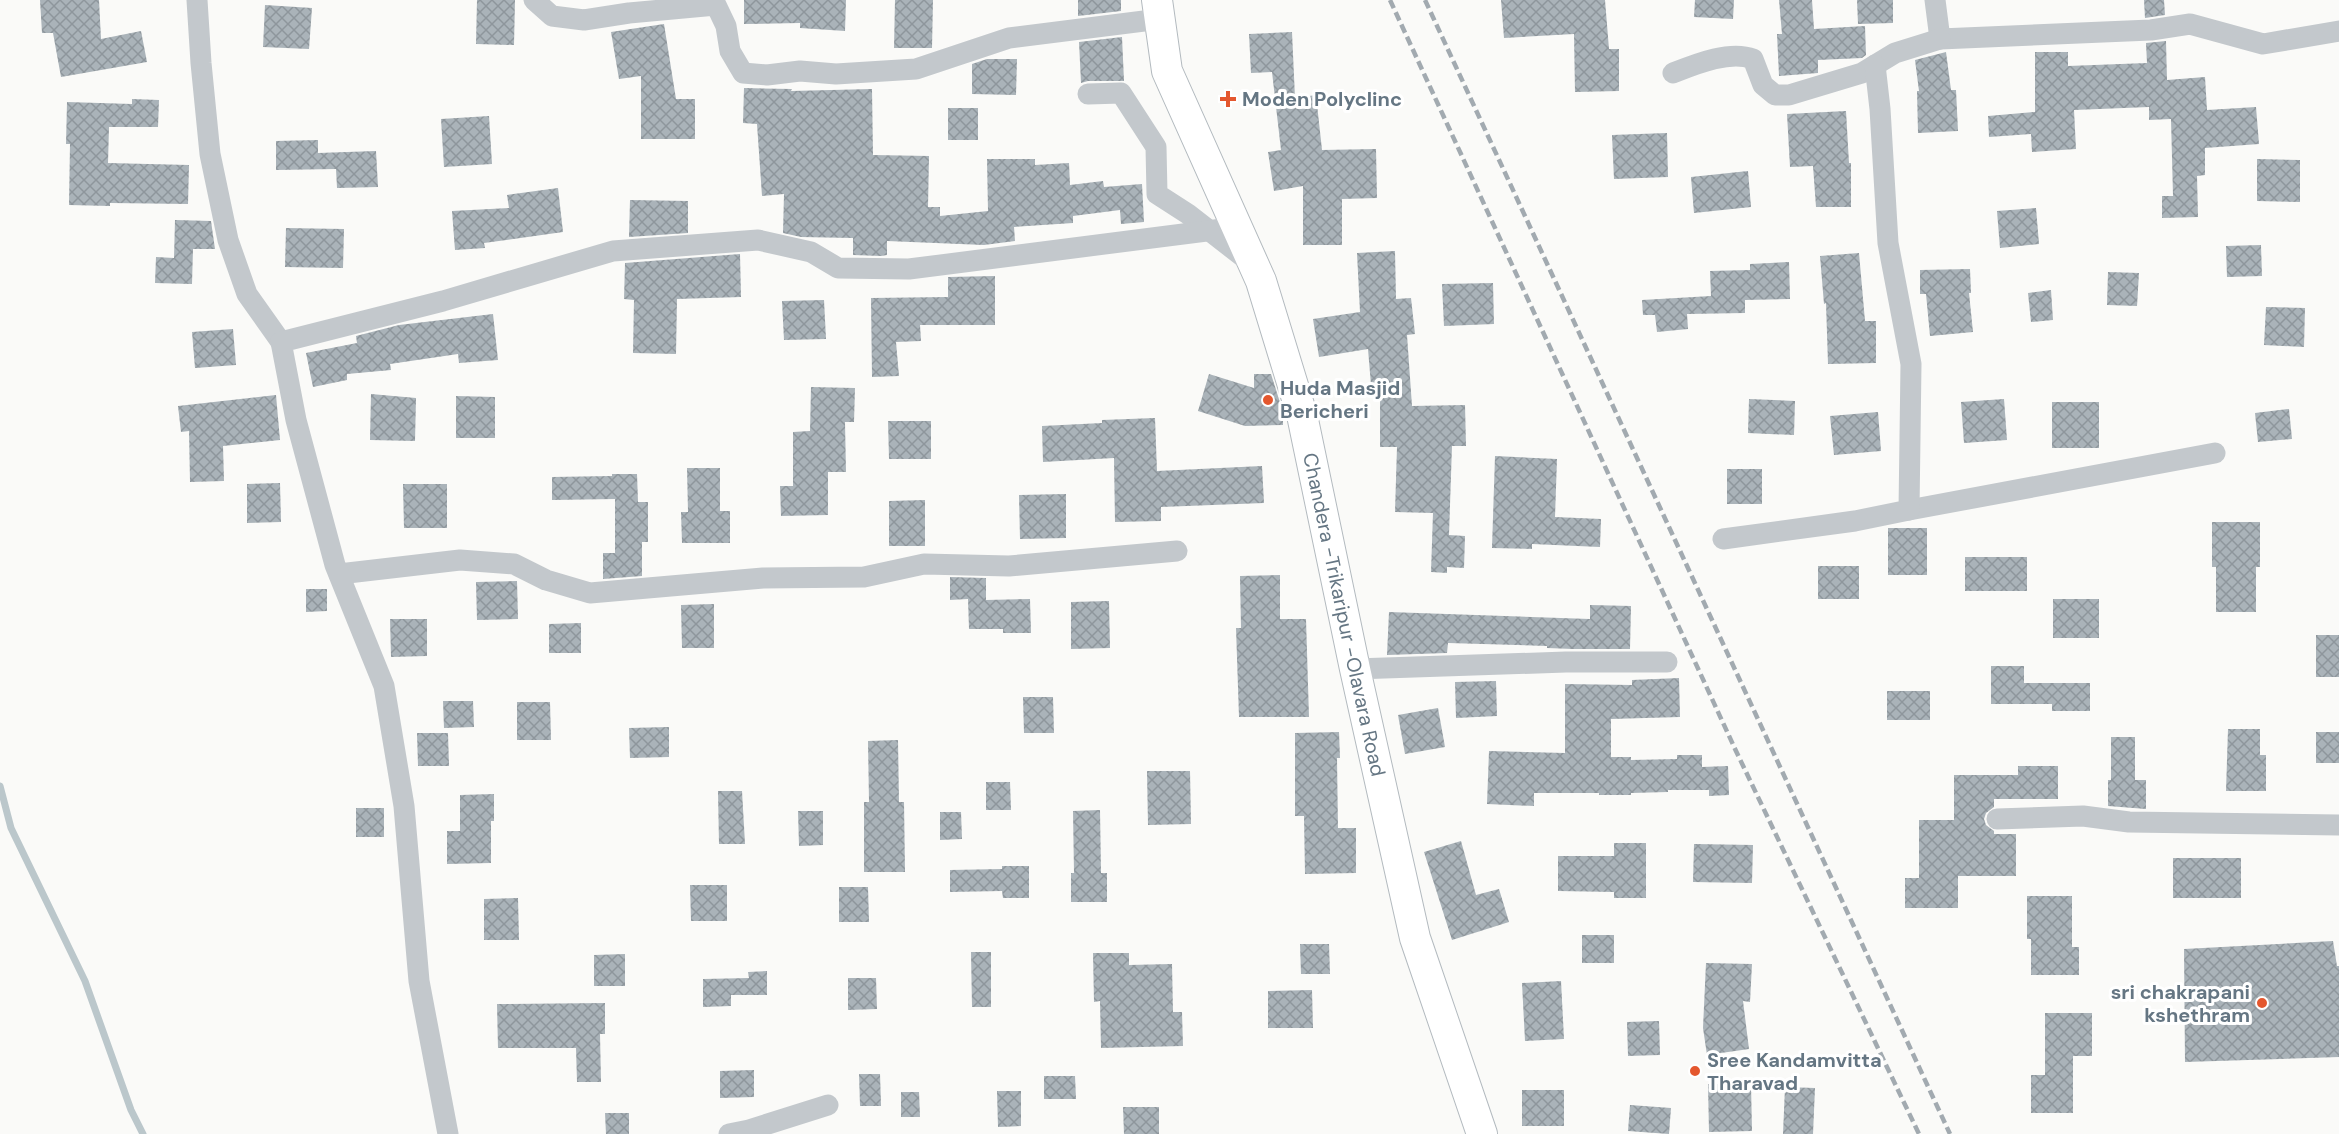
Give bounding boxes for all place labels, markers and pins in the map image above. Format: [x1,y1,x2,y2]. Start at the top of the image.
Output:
place label: Moden Polyclinc [1242,86,1402,112]
marker: Moden Polyclinc [1219,90,1237,108]
place label: Huda Masjid Bericheri [1280,375,1400,424]
marker: Huda Masjid Bericheri [1261,393,1275,407]
place label: sri chakrapani kshethram [2111,979,2250,1028]
marker: sri chakrapani kshethram [2255,996,2269,1010]
place label: Sree Kandamvitta Tharavad [1707,1047,1882,1096]
marker: Sree Kandamvitta Tharavad [1688,1064,1702,1078]

